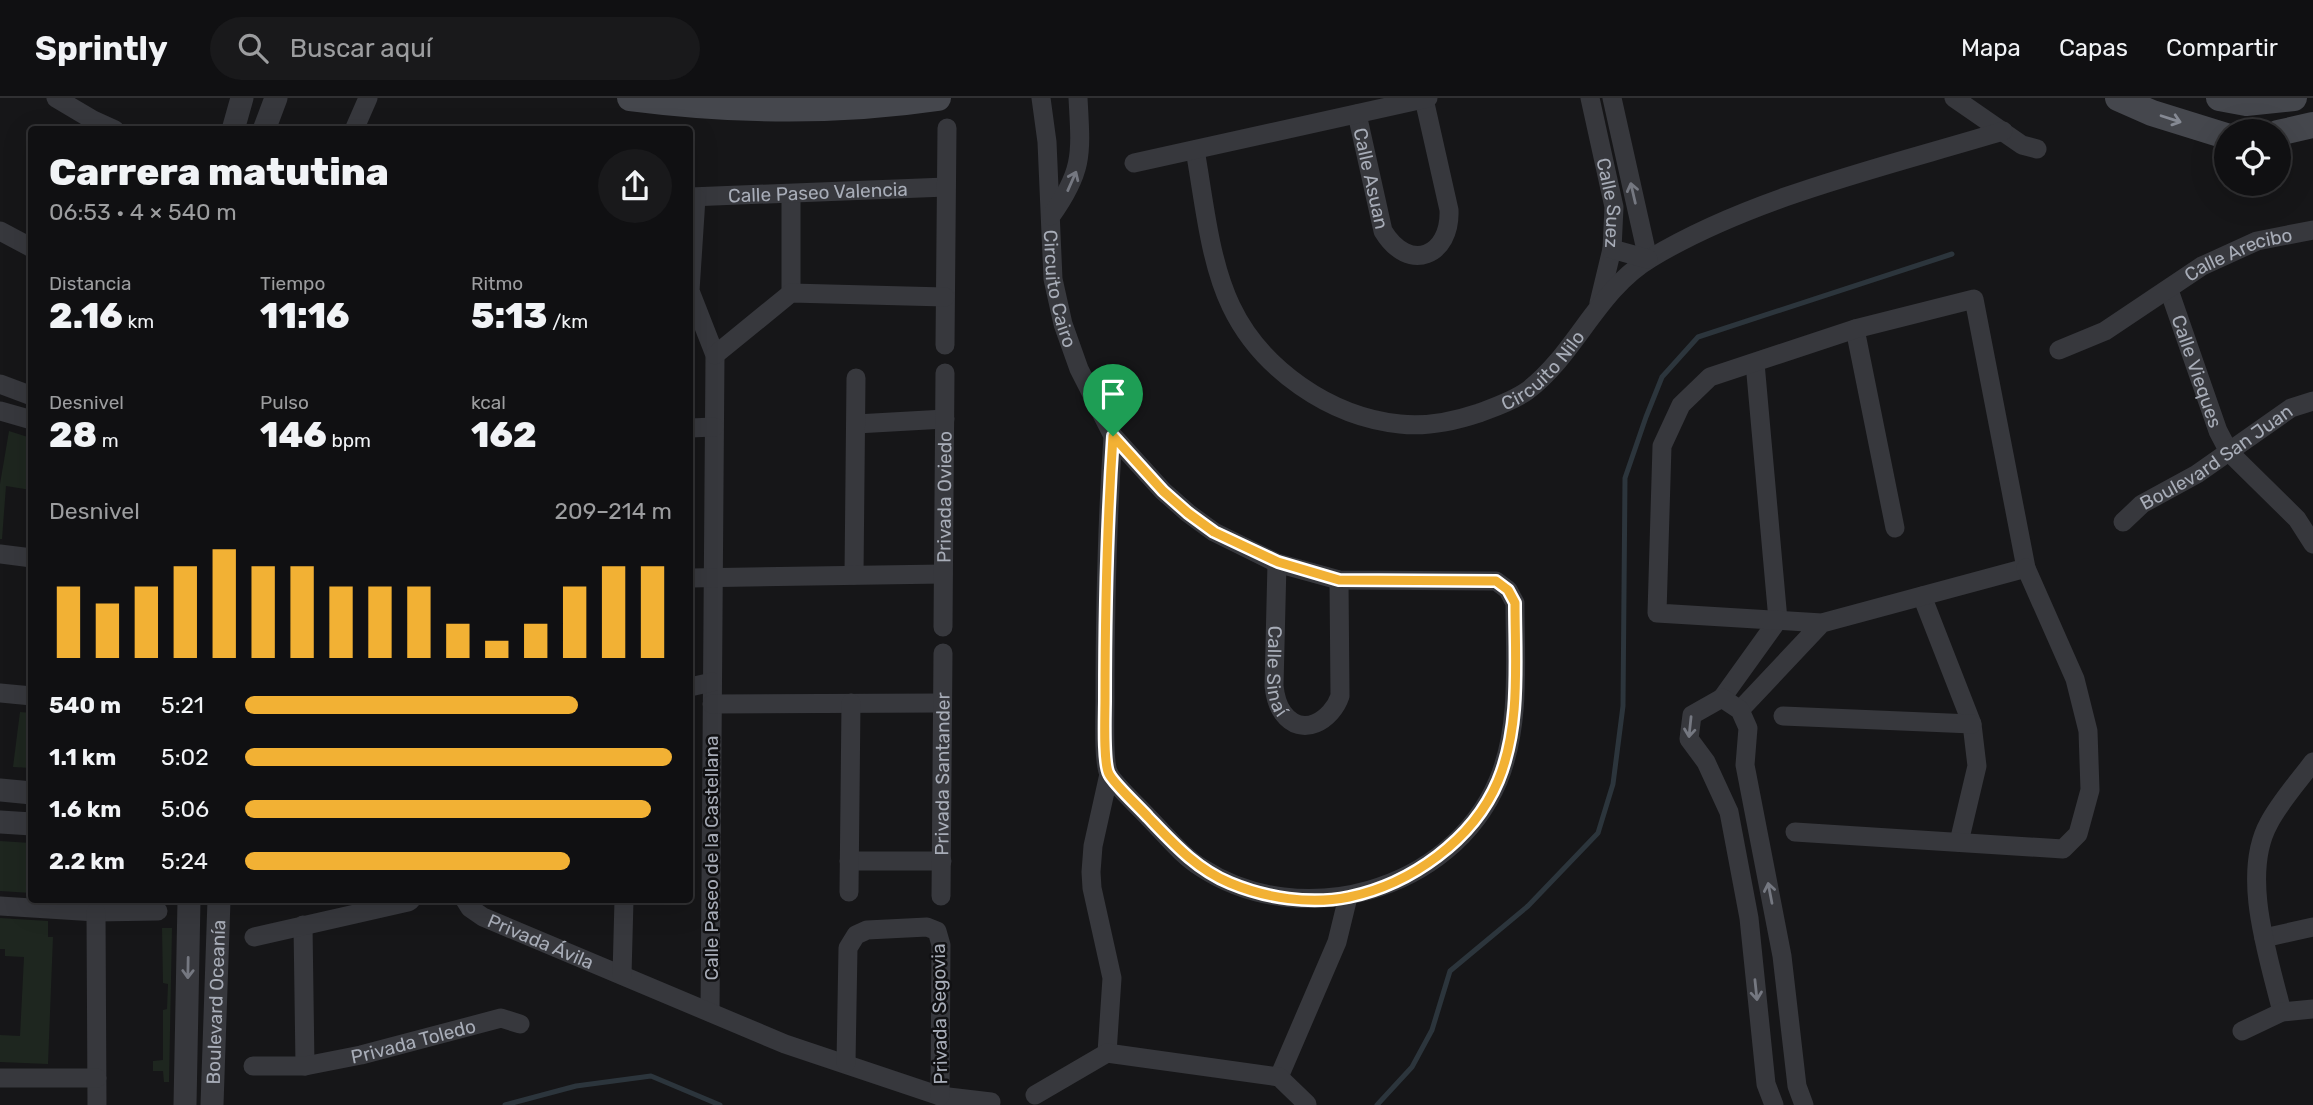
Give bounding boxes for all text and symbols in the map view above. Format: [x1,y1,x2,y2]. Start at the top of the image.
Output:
search box [210,17,700,80]
text: Sprintly [35,29,168,68]
icon: search [234,29,272,67]
text: Buscar aquí [290,33,432,64]
text: Mapa [1961,34,2021,62]
text: Capas [2059,34,2128,62]
text: Compartir [2166,34,2278,62]
one-way arrow [2160,114,2182,126]
map controls [2214,119,2291,196]
button: locate [2214,119,2291,196]
street label: Calle Asuan [1348,126,1393,231]
text: Carrera matutina [49,149,389,195]
button: share [598,149,672,223]
street label: Calle Suez [1591,156,1625,249]
one-way arrow [1066,171,1079,192]
street label: Calle Paseo Valencia [728,178,908,208]
one-way arrow [1626,182,1640,205]
text: 06:53 · 4 × 540 m [49,198,237,226]
street label: Calle Arecibo [2180,223,2294,287]
street label: Circuito Cairo [1039,229,1081,351]
text: Distancia [49,272,131,295]
text: Tiempo [260,272,325,295]
text: Ritmo [471,272,523,295]
text: 2.16 [49,295,123,337]
text: 11:16 [260,295,350,337]
text: 5:13 [471,295,548,337]
text: km [123,310,154,333]
text: /km [548,310,588,333]
street label: Calle Vieques [2167,312,2227,431]
street label: Circuito Nilo [1498,326,1589,415]
pin [1083,364,1143,436]
icon: arrive [1094,375,1132,413]
text: Desnivel [49,391,124,414]
text: Pulso [260,391,309,414]
text: kcal [471,391,506,414]
street label: Boulevard San Juan [2136,399,2297,515]
text: 28 [49,414,97,456]
text: 146 [260,414,327,456]
text: 162 [471,414,537,456]
text: m [97,429,119,452]
text: bpm [327,429,371,452]
street label: Privada Oviedo [933,431,957,563]
text: Desnivel [49,497,140,525]
text: 209–214 m [555,497,672,525]
street label: Calle Sinaí [1262,625,1294,722]
text: 540 m [49,691,121,719]
text: 5:21 [161,691,204,719]
street label: Privada Santander [930,691,955,856]
one-way arrow [1684,715,1697,738]
street label: Calle Paseo de la Castellana [700,735,723,981]
text: 1.1 km [49,743,116,771]
text: 5:02 [161,743,209,771]
text: 1.6 km [49,795,121,823]
text: 5:06 [161,795,209,823]
text: 2.2 km [49,847,125,875]
text: 5:24 [161,847,208,875]
one-way arrow [1762,882,1776,905]
street label: Privada Ávila [484,909,597,974]
street label: Boulevard Oceanía [202,919,230,1085]
street label: Privada Segovia [927,943,952,1085]
one-way arrow [181,956,194,979]
one-way arrow [1750,979,1763,1001]
street label: Privada Toledo [349,1014,478,1069]

